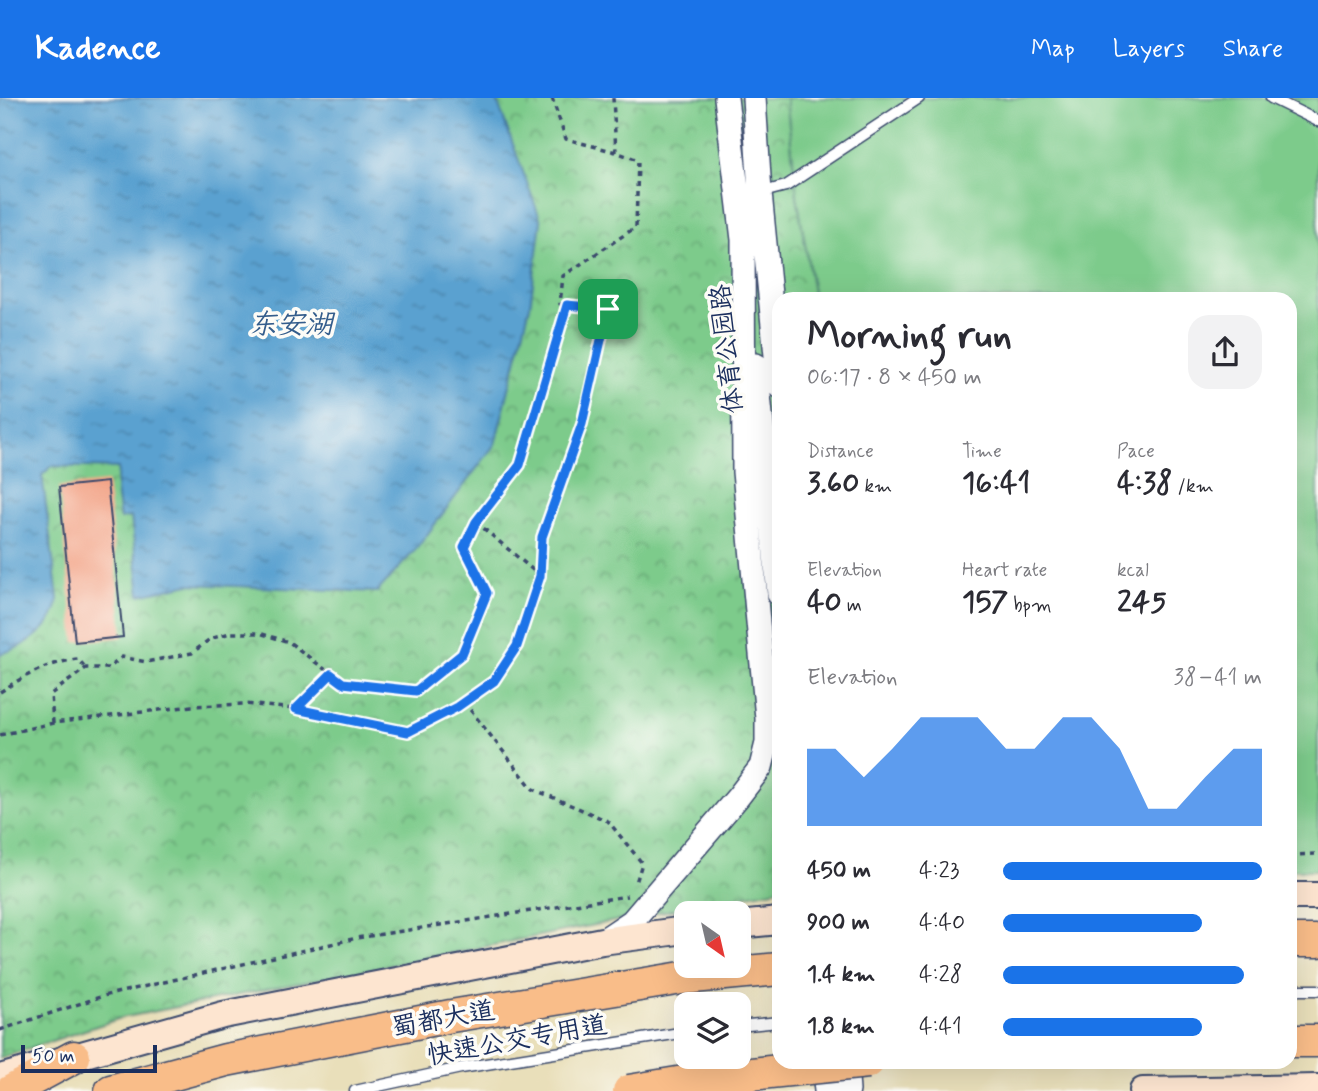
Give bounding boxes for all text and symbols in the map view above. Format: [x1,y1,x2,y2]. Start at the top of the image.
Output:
text: Kadence [35,27,161,71]
text: Map [1031,34,1075,65]
text: Layers [1113,34,1185,65]
text: Share [1223,34,1283,65]
pin [578,279,638,339]
street label: 体育公园路 [704,282,752,415]
icon: arrive [589,290,627,328]
water label: 东安湖 [249,307,336,344]
text: Morning run [807,312,1012,361]
button: share [1188,315,1262,389]
text: 06:17 · 8 × 450 m [807,363,982,393]
text: Distance [807,439,874,464]
text: Time [962,439,1002,464]
text: Pace [1117,439,1155,464]
text: 3.60 [807,464,859,503]
text: 16:41 [962,464,1030,503]
text: 4:38 [1117,464,1172,503]
text: km [859,474,892,499]
text: /km [1172,474,1214,499]
text: Elevation [807,558,882,583]
text: Heart rate [962,558,1047,583]
text: kcal [1117,558,1149,583]
text: 40 [807,583,842,622]
text: 157 [962,583,1008,622]
text: 245 [1117,583,1167,622]
text: m [842,593,862,618]
text: bpm [1008,593,1052,618]
text: Elevation [807,663,898,693]
text: 38–41 m [1173,663,1262,693]
text: 450 m [807,856,871,886]
text: 4:23 [919,856,960,886]
north arrow [674,901,751,978]
map controls [674,901,751,1069]
text: 900 m [807,908,870,938]
text: 4:40 [919,908,965,938]
text: 1.4 km [807,960,875,990]
text: 4:28 [919,960,962,990]
button: layers [674,992,751,1069]
street label: 蜀都大道 [389,994,498,1046]
street label: 快速公交专用道 [425,1008,610,1074]
text: 1.8 km [807,1012,875,1042]
text: 4:41 [919,1012,962,1042]
scale bar [21,1042,158,1074]
text: 50 m [32,1044,75,1069]

